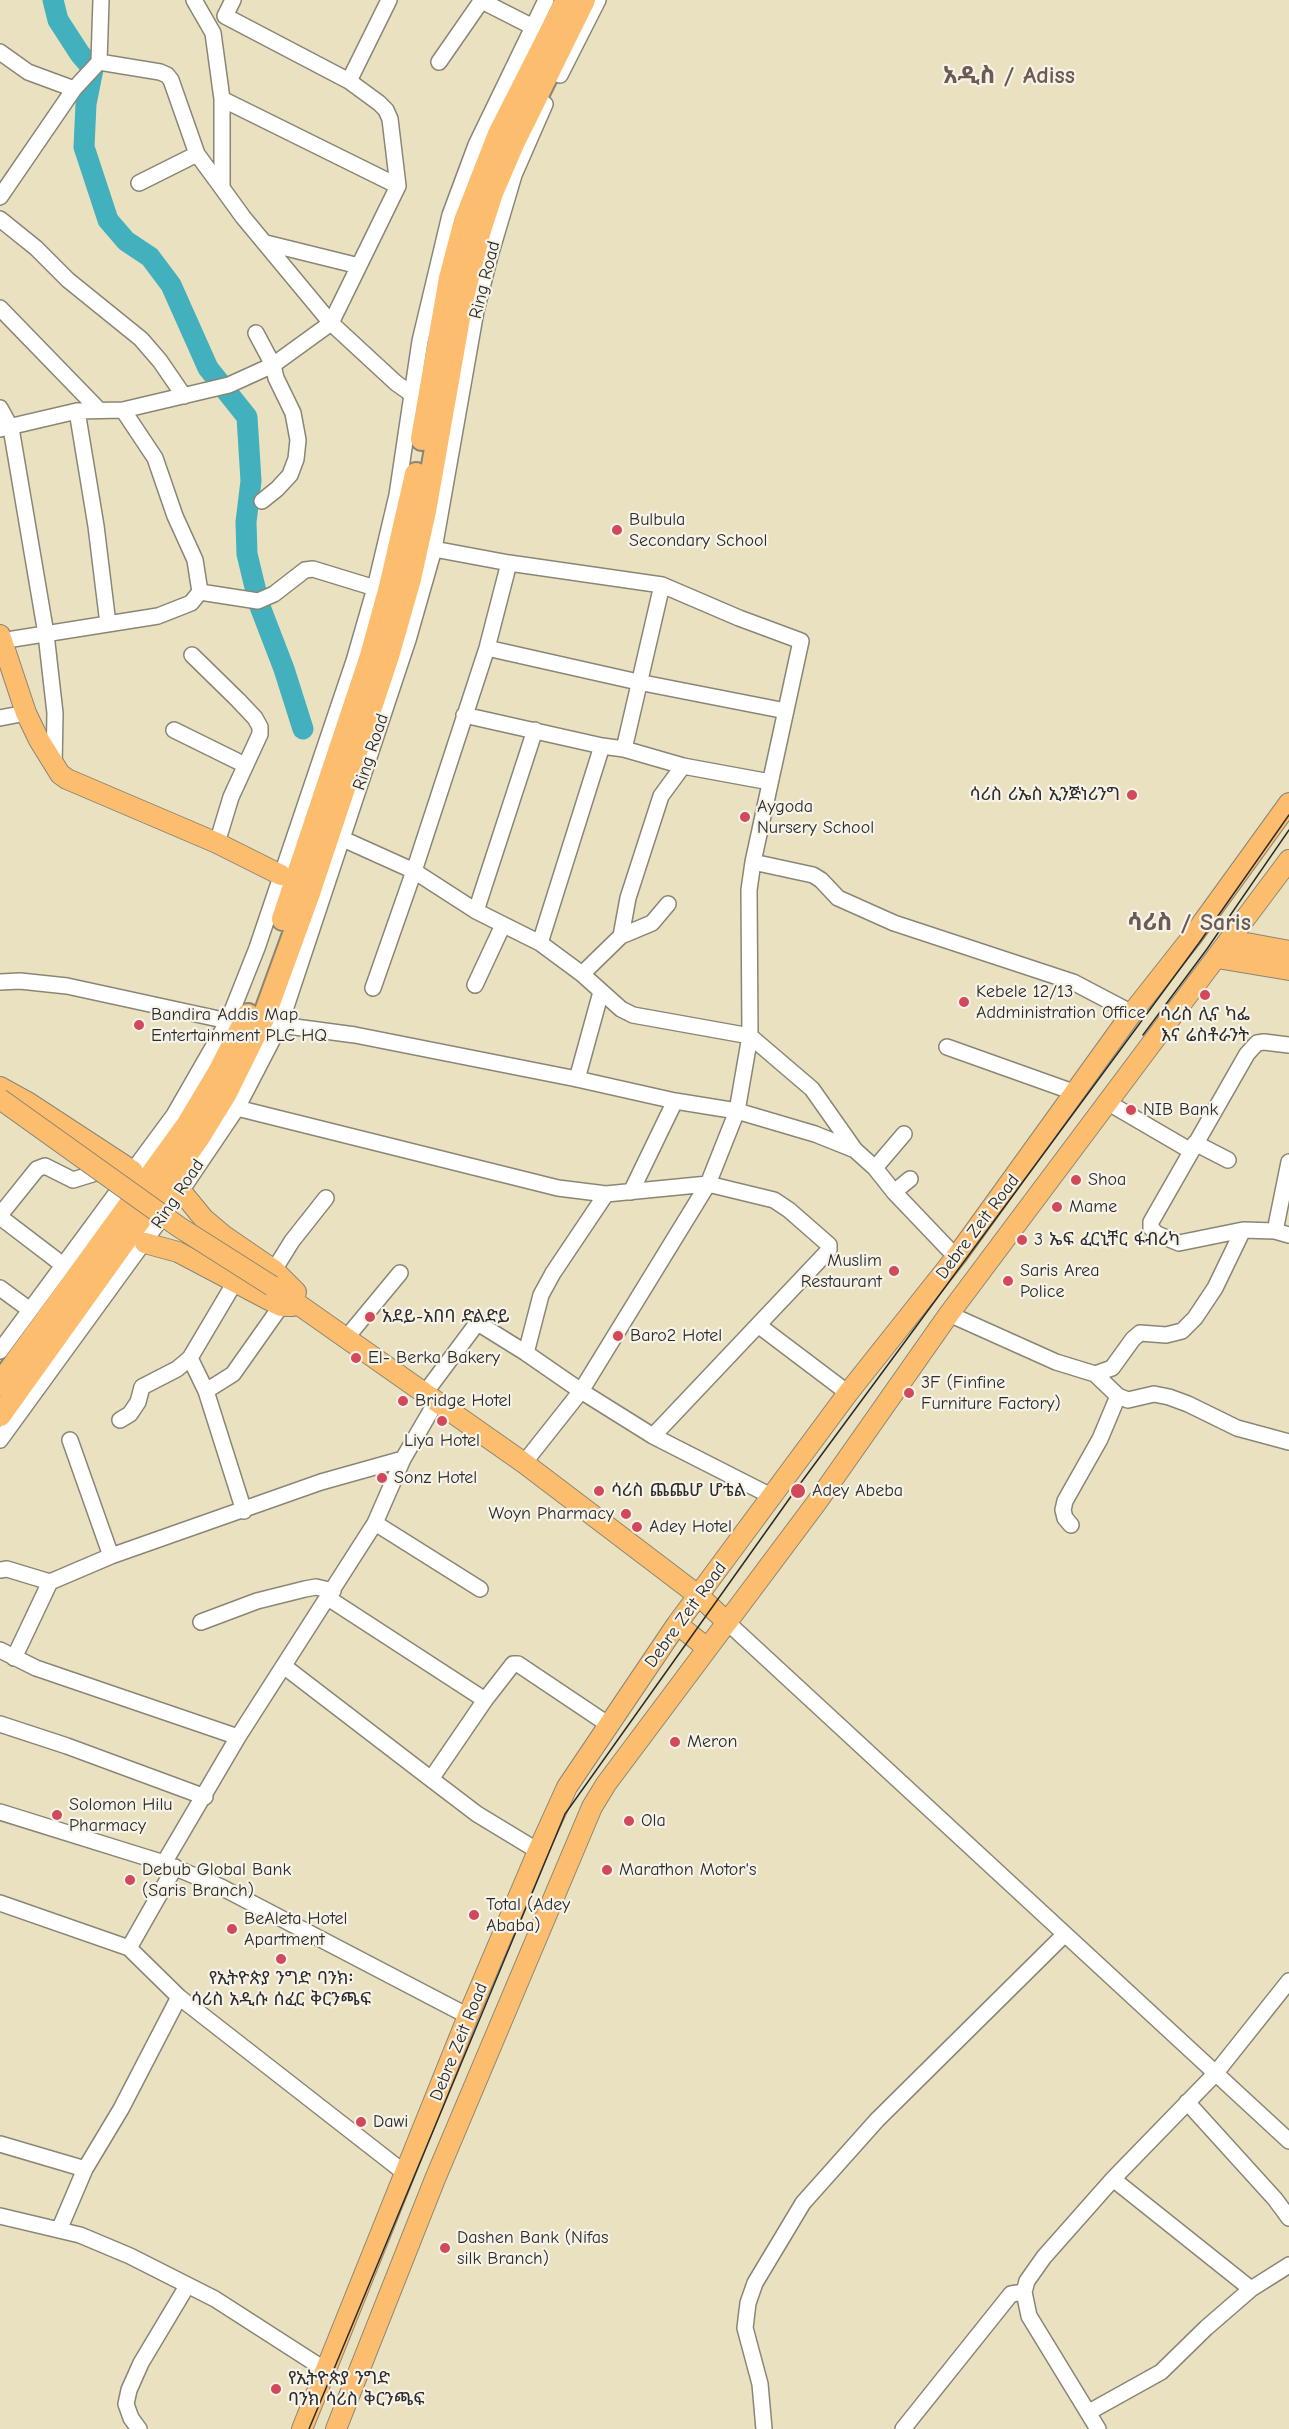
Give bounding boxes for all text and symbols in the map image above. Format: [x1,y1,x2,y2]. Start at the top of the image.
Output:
district label: አዲስ / Adiss [943,62,1075,90]
street label: Ring Road [465,239,505,321]
place label: Bulbula Secondary School [629,509,767,552]
marker: Bulbula Secondary School [610,523,624,537]
street label: Ring Road [348,711,394,793]
place label: ሳሪስ ሪኤስ ኢንጅነሪንግ [970,784,1120,806]
marker: ሳሪስ ሪኤስ ኢንጅነሪንግ [1125,788,1139,802]
place label: Aygoda Nursery School [757,796,874,838]
marker: Aygoda Nursery School [738,810,752,824]
district label: ሳሪስ / Saris [1127,909,1251,937]
place label: Kebele 12/13 Addministration Office [976,981,1145,1024]
marker: ሳሪስ ሊና ካፌ እና ሬስቶራንት [1198,988,1212,1002]
marker: Kebele 12/13 Addministration Office [957,995,971,1009]
place label: Bandira Addis Map Entertainment PLC HQ [151,1004,327,1046]
place label: ሳሪስ ሊና ካፌ እና ሬስቶራንት [1160,1004,1250,1046]
marker: Bandira Addis Map Entertainment PLC HQ [132,1018,146,1032]
place label: NIB Bank [1143,1099,1218,1121]
marker: NIB Bank [1124,1103,1138,1117]
street label: Ring Road [147,1155,209,1233]
place label: Shoa [1088,1169,1126,1191]
street label: Debre Zeit Road [932,1170,1024,1284]
marker: Shoa [1069,1173,1083,1187]
place label: Mame [1069,1196,1117,1218]
marker: Mame [1050,1200,1064,1214]
place label: 3 ኤፍ ፈርኒቸር ፋብሪካ [1034,1229,1180,1251]
marker: 3 ኤፍ ፈርኒቸር ፋብሪካ [1015,1233,1029,1247]
place label: Muslim Restaurant [801,1250,882,1292]
place label: Saris Area Police [1020,1260,1100,1302]
marker: Muslim Restaurant [887,1264,901,1278]
marker: Saris Area Police [1001,1274,1015,1288]
place label: አደይ-አበባ ድልድይ [382,1306,510,1328]
marker: አደይ-አበባ ድልድይ [363,1310,377,1324]
place label: Baro2 Hotel [630,1325,722,1347]
marker: Baro2 Hotel [611,1329,625,1343]
place label: El- Berka Bakery [368,1347,500,1369]
marker: El- Berka Bakery [349,1351,363,1365]
place label: 3F (Finfine Furniture Factory) [921,1372,1061,1414]
marker: 3F (Finfine Furniture Factory) [902,1386,916,1400]
place label: Bridge Hotel [415,1390,511,1412]
marker: Bridge Hotel [396,1394,410,1408]
marker: Liya Hotel [435,1414,449,1428]
place label: Liya Hotel [404,1430,480,1452]
place label: Sonz Hotel [394,1467,477,1489]
marker: Sonz Hotel [375,1471,389,1485]
place label: ሳሪስ ጨጨሆ ሆቴል [611,1480,746,1502]
place label: Adey Abeba [812,1480,903,1502]
marker: Adey Abeba [789,1482,807,1500]
marker: ሳሪስ ጨጨሆ ሆቴል [592,1484,606,1498]
place label: Woyn Pharmacy [489,1503,614,1525]
marker: Woyn Pharmacy [619,1507,633,1521]
place label: Adey Hotel [649,1516,732,1538]
marker: Adey Hotel [630,1520,644,1534]
street label: Debre Zeit Road [640,1558,732,1672]
place label: Meron [687,1731,737,1753]
marker: Meron [668,1735,682,1749]
place label: Solomon Hilu Pharmacy [69,1794,173,1836]
marker: Solomon Hilu Pharmacy [50,1808,64,1822]
place label: Ola [641,1810,666,1832]
marker: Ola [622,1814,636,1828]
place label: Debub Global Bank (Saris Branch) [142,1859,291,1902]
place label: Marathon Motor's [619,1859,757,1881]
marker: Marathon Motor's [600,1863,614,1877]
marker: Debub Global Bank (Saris Branch) [123,1873,137,1887]
place label: Total (Adey Ababa) [486,1894,570,1936]
place label: BeAleta Hotel Apartment [244,1908,347,1950]
marker: Total (Adey Ababa) [467,1908,481,1922]
marker: BeAleta Hotel Apartment [225,1922,239,1936]
marker: የኢትዮጵያ ንግድ ባንክ፡ ሳሪስ አዲሱ ሰፈር ቅርንጫፍ [274,1952,288,1966]
place label: የኢትዮጵያ ንግድ ባንክ፡ ሳሪስ አዲሱ ሰፈር ቅርንጫፍ [191,1968,371,2010]
street label: Debre Zeit Road [425,1980,493,2104]
place label: Dawi [373,2111,408,2133]
marker: Dawi [354,2115,368,2129]
place label: Dashen Bank (Nifas silk Branch) [457,2227,608,2270]
marker: Dashen Bank (Nifas silk Branch) [438,2241,452,2255]
place label: የኢትዮጵያ ንግድ ባንክ ሳሪስ ቅርንጫፍ [288,2368,425,2410]
marker: የኢትዮጵያ ንግድ ባንክ ሳሪስ ቅርንጫፍ [269,2382,283,2396]

